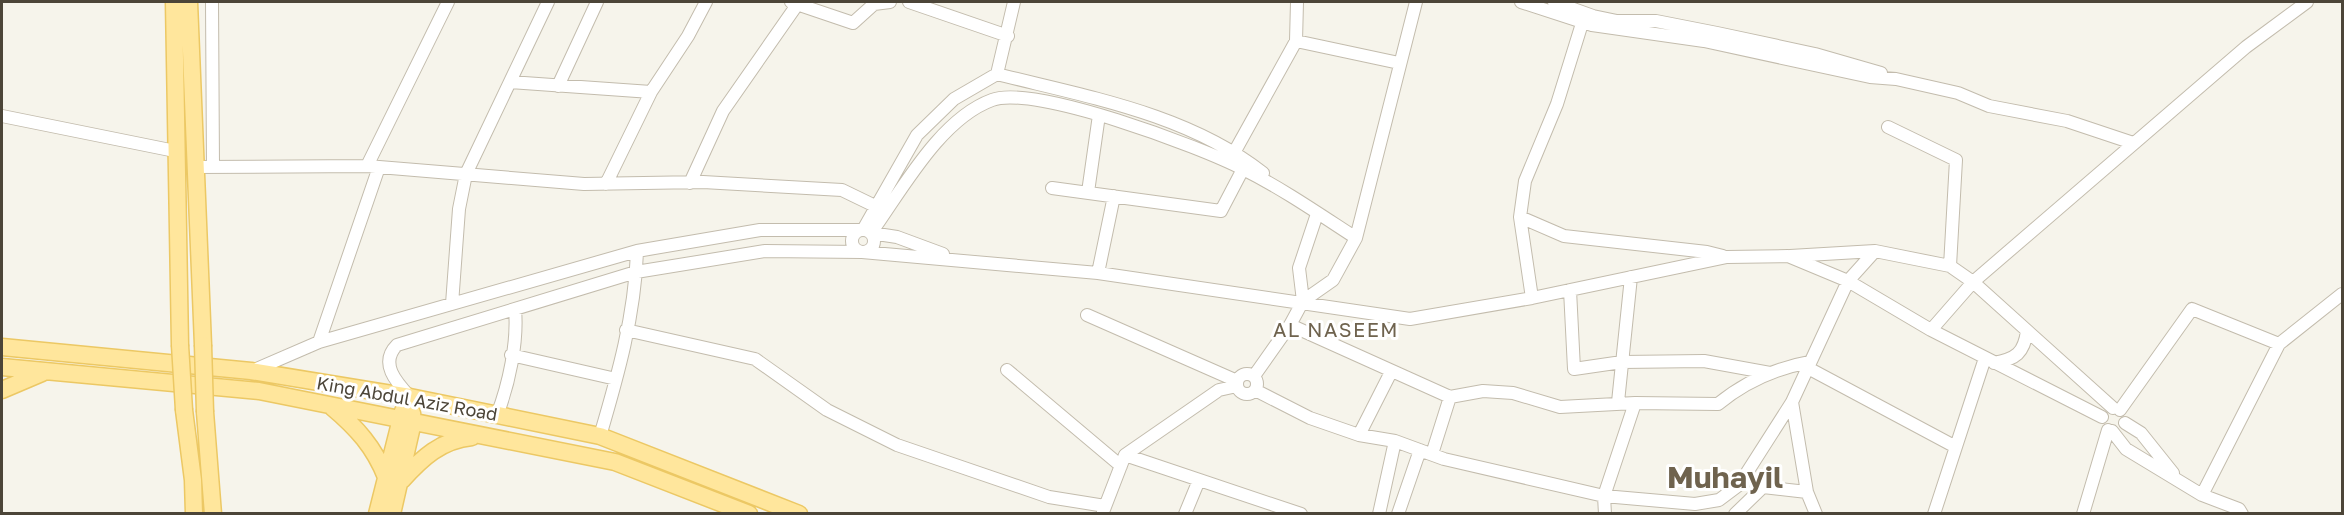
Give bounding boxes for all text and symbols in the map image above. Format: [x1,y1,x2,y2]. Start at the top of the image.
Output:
district label: AL NASEEM [1273,317,1399,341]
street label: King Abdul Aziz Road [315,371,499,425]
district label: Muhayil [1667,459,1783,495]

